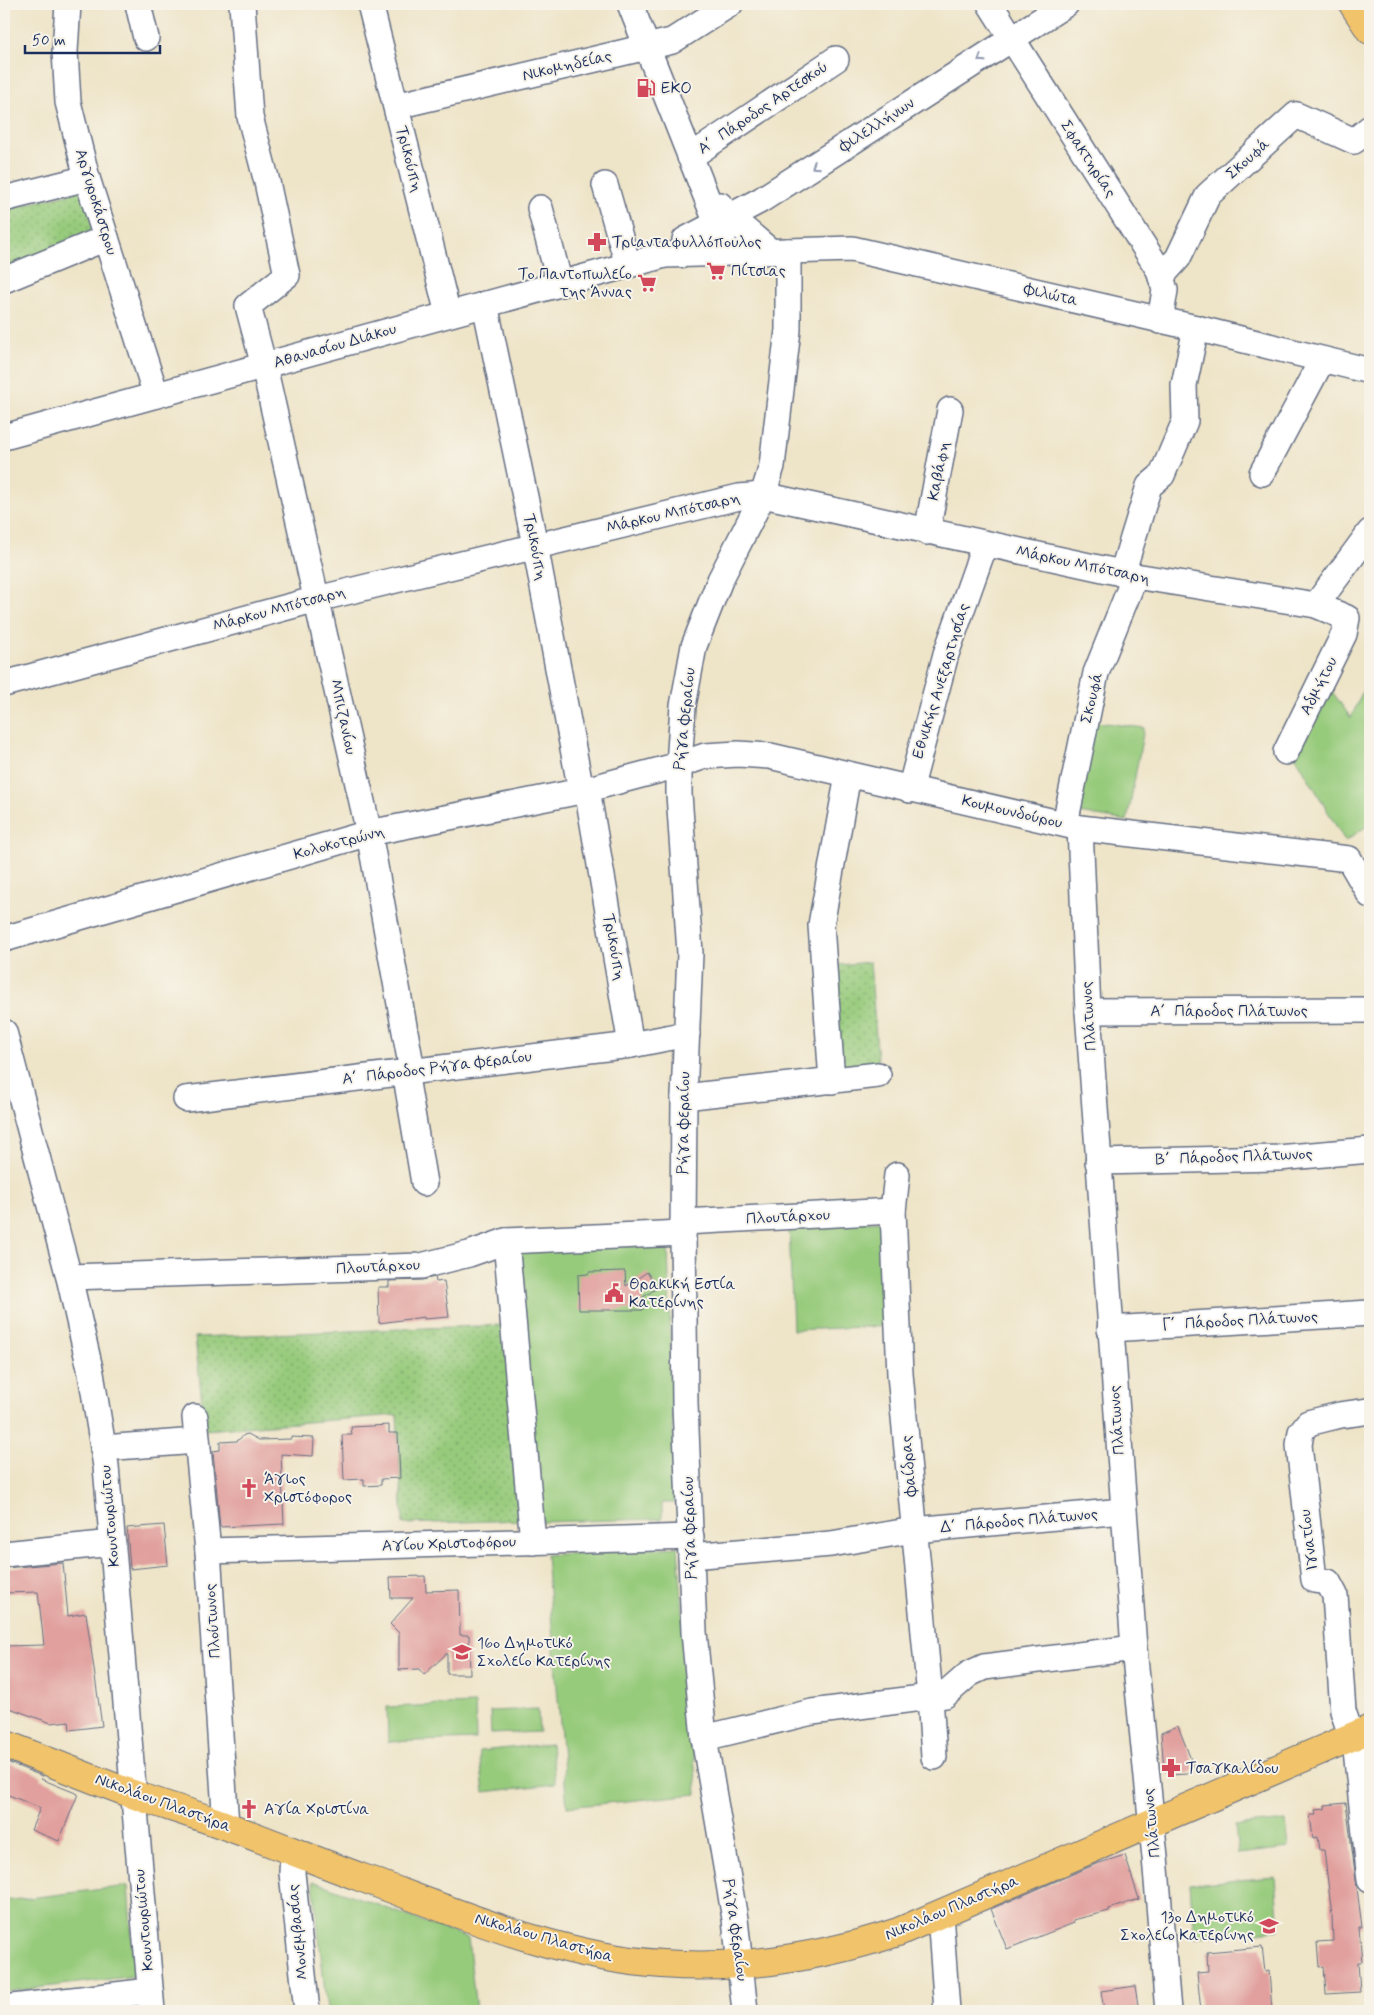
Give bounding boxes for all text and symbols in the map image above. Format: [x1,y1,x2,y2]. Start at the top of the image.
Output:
scale bar [25,22,160,54]
text: 50 m [32,31,66,51]
street label: Νικομηδείας [520,46,614,86]
one-way arrow [977,53,986,62]
street label: Α΄ Πάροδος Αρτεσκού [694,57,832,159]
fuel station icon: ΕΚΟ [635,77,657,99]
place label: ΕΚΟ [661,78,692,99]
street label: Φιλελλήνων [834,93,919,158]
street label: Σφακτηρίας [1055,116,1121,202]
street label: Τρικούπη [391,124,427,194]
street label: Σκουφά [1222,134,1274,184]
street label: Αργυροκάστρου [70,146,122,258]
one-way arrow [811,159,820,169]
pharmacy icon: Τριανταφυλλόπουλος [586,231,608,253]
place label: Τριανταφυλλόπουλος [612,232,761,253]
supermarket icon: Πίτσιας [705,260,727,282]
place label: Πίτσιας [731,261,786,282]
place label: Το Παντοπωλείο της Άννας [518,264,632,303]
supermarket icon: Το Παντοπωλείο της Άννας [636,272,658,294]
street label: Φιλώτα [1021,278,1080,311]
street label: Αθανασίου Διάκου [271,318,399,374]
street label: Καβάφη [923,440,955,502]
street label: Μάρκου Μπότσαρη [604,487,742,539]
street label: Τρικούπη [518,512,552,582]
street label: Μάρκου Μπότσαρη [1014,541,1152,589]
street label: Μάρκου Μπότσαρη [210,581,348,637]
street label: Εθνικής Ανεξαρτησίας [907,601,975,761]
street label: Αδμήτου [1295,653,1343,719]
street label: Ρήγα Φεραίου [669,667,701,771]
street label: Σκουφά [1076,670,1108,726]
street label: Μπιζανίου [325,677,361,757]
street label: Κουμουνδούρου [960,790,1064,834]
street label: Κολοκοτρώνη [291,821,387,865]
street label: Τρικούπη [598,912,630,982]
street label: Πλάτωνος [1076,980,1102,1052]
street label: Α΄ Πάροδος Πλάτωνος [1150,1001,1308,1022]
street label: Α΄ Πάροδος Ρήγα Φεραίου [341,1046,533,1090]
street label: Ρήγα Φεραίου [673,1071,695,1175]
street label: Β΄ Πάροδος Πλάτωνος [1155,1144,1313,1170]
street label: Πλουτάρχου [746,1204,830,1230]
street label: Πλουτάρχου [336,1254,420,1280]
place label: Θρακική Εστία Κατερίνης [629,1274,736,1313]
public building icon: Θρακική Εστία Κατερίνης [603,1282,625,1304]
street label: Γ΄ Πάροδος Πλάτωνος [1162,1306,1318,1336]
street label: Πλάτωνος [1104,1384,1130,1456]
street label: Φαίδρας [896,1435,922,1498]
street label: Κουντουριώτου [95,1464,125,1568]
place label: Άγιος Χριστόφορος [264,1469,352,1508]
street label: Ρήγα Φεραίου [678,1476,702,1580]
church icon: Άγιος Χριστόφορος [238,1477,260,1499]
street label: Δ΄ Πάροδος Πλάτωνος [939,1504,1099,1538]
street label: Ιγνατίου [1295,1508,1323,1572]
street label: Αγίου Χριστοφόρου [381,1531,517,1557]
street label: Πλούτωνος [200,1583,226,1659]
place label: 16ο Δημοτικό Σχολείο Κατερίνης [477,1633,611,1672]
school or university icon: 16ο Δημοτικό Σχολείο Κατερίνης [451,1641,473,1663]
pharmacy icon: Τσαγκαλίδου [1160,1757,1182,1779]
place label: Τσαγκαλίδου [1186,1758,1279,1779]
street label: Νικολάου Πλαστήρα [92,1769,234,1837]
street label: Πλάτωνος [1138,1787,1166,1859]
church icon: Αγία Χριστίνα [238,1798,260,1820]
place label: Αγία Χριστίνα [264,1799,369,1820]
street label: Κουντουριώτου [129,1868,159,1972]
street label: Νικολάου Πλαστήρα [882,1870,1022,1946]
street label: Ρήγα Φεραίου [717,1877,753,1983]
street label: Μονεμβασίας [283,1883,313,1981]
place label: 13ο Δημοτικό Σχολείο Κατερίνης [1120,1907,1254,1946]
street label: Νικολάου Πλαστήρα [472,1908,616,1968]
school or university icon: 13ο Δημοτικό Σχολείο Κατερίνης [1258,1915,1280,1937]

